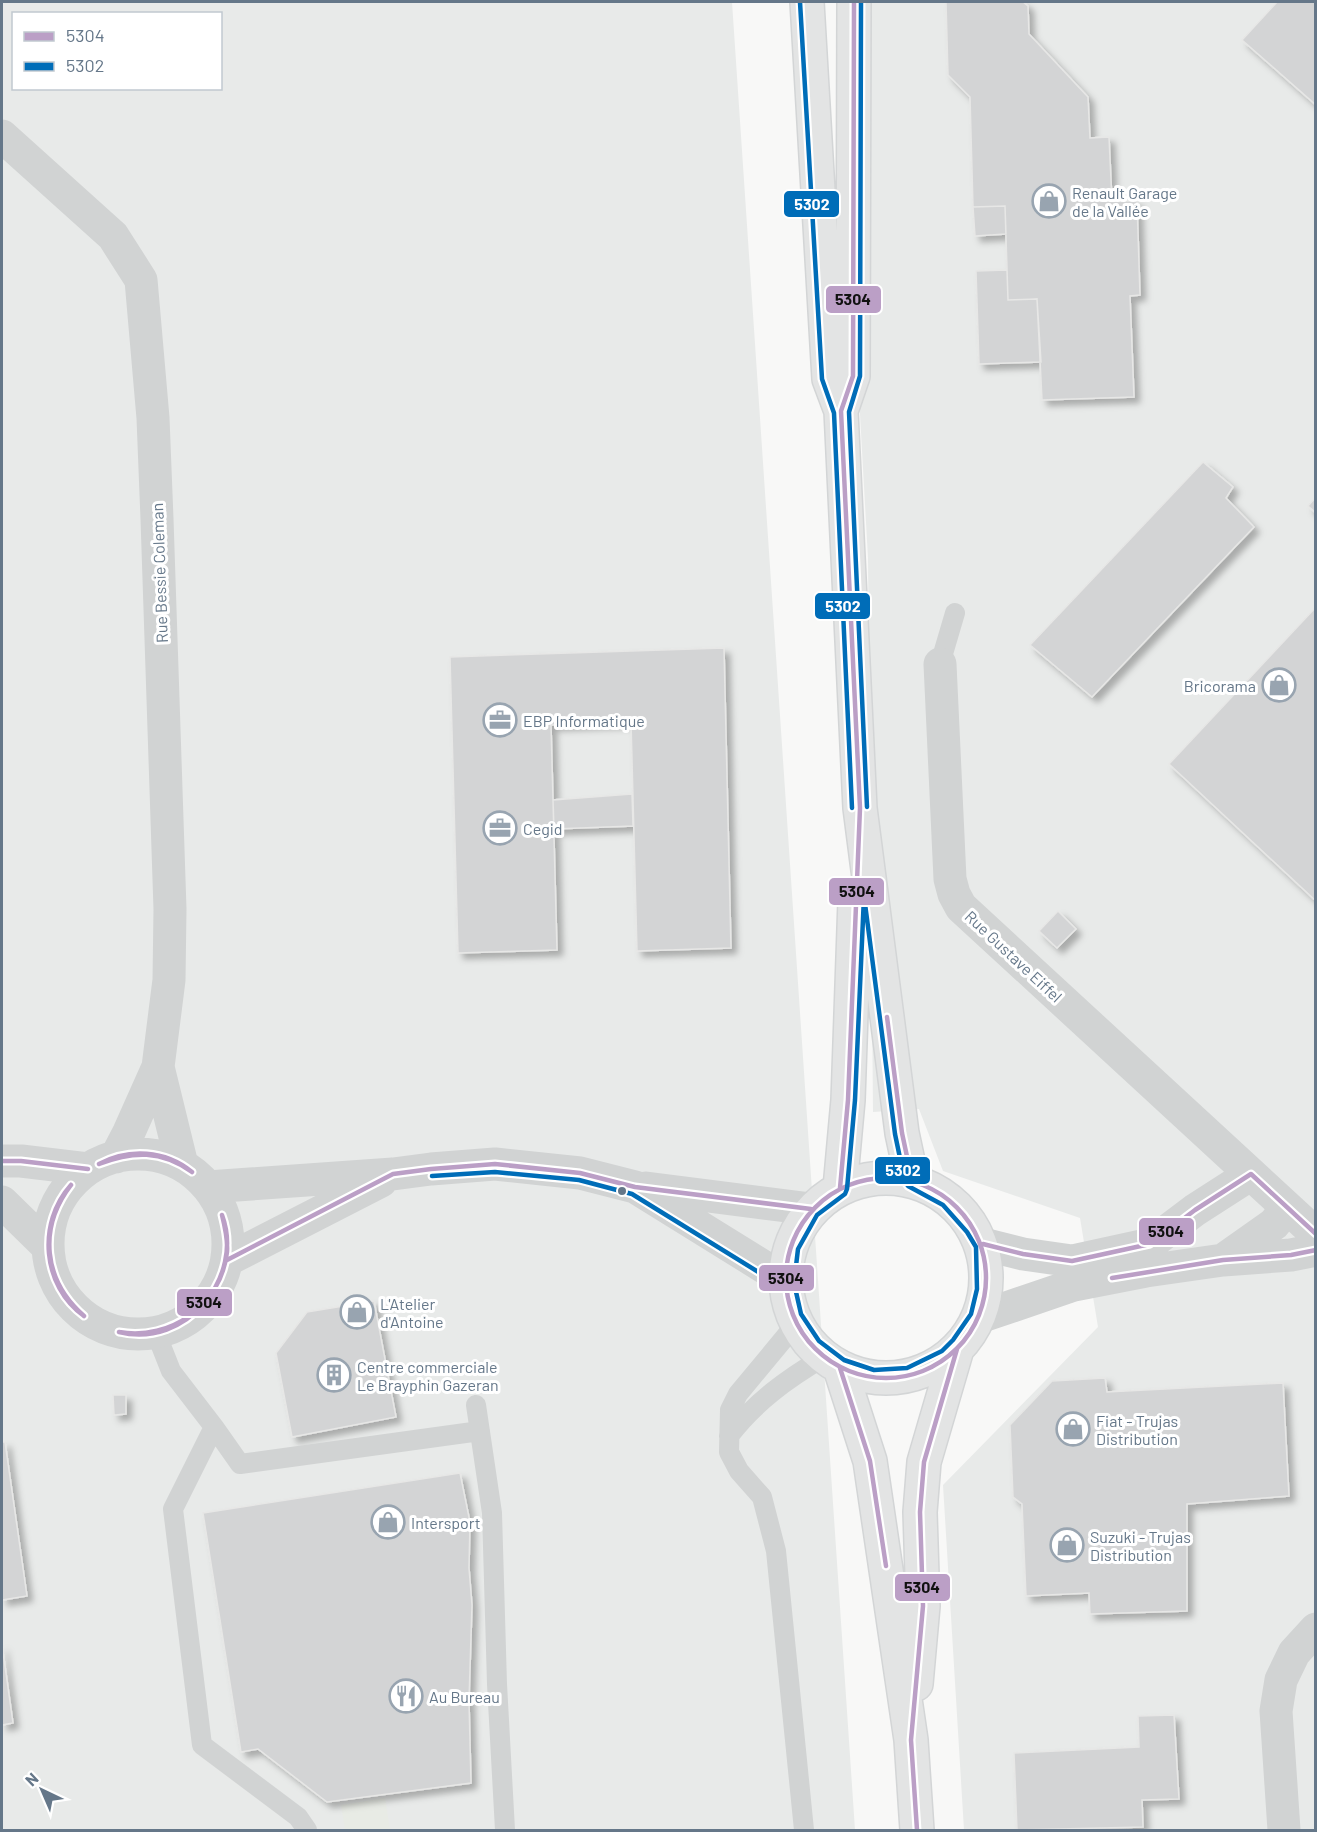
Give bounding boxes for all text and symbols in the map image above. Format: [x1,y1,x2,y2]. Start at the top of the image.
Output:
legend [12,12,222,90]
text: 5304 [66,24,105,46]
text: 5302 [66,54,104,76]
shop icon: Renault Garage de la Vallée [1031,183,1067,219]
place label: Renault Garage de la Vallée [1072,183,1177,220]
line badge: 5302 [783,190,840,218]
text: 5302 [794,194,830,213]
line badge: 5304 [825,285,882,314]
text: 5304 [835,289,871,308]
street label: Rue Bessie Coleman [147,503,171,643]
line badge: 5302 [814,592,871,620]
text: 5302 [825,596,861,615]
shop icon: Bricorama [1261,667,1297,703]
place label: Bricorama [1184,676,1256,695]
office icon: EBP Informatique [482,702,518,738]
place label: EBP Informatique [523,711,645,730]
office icon: Cegid [482,810,518,846]
place label: Cegid [523,819,563,838]
line badge: 5304 [828,877,885,906]
text: 5304 [839,881,875,900]
street label: Rue Gustave Eiffel [962,906,1066,1006]
line badge: 5302 [874,1156,931,1185]
text: 5302 [885,1160,921,1179]
unlabelled marker [616,1185,628,1197]
line badge: 5304 [1138,1217,1195,1246]
text: 5304 [1148,1221,1184,1240]
line badge: 5304 [758,1264,815,1292]
text: 5304 [768,1268,804,1287]
line badge: 5304 [176,1288,233,1317]
text: 5304 [186,1292,222,1311]
shop icon: L'Atelier d'Antoine [339,1294,375,1330]
place label: L'Atelier d'Antoine [380,1294,444,1331]
building icon: Centre commerciale Le Brayphin Gazeran [316,1357,352,1393]
place label: Centre commerciale Le Brayphin Gazeran [357,1357,499,1394]
shop icon: Fiat - Trujas Distribution [1055,1411,1091,1447]
place label: Fiat - Trujas Distribution [1096,1411,1178,1448]
shop icon: Intersport [370,1504,406,1540]
place label: Intersport [411,1513,481,1532]
shop icon: Suzuki - Trujas Distribution [1049,1527,1085,1563]
place label: Suzuki - Trujas Distribution [1090,1527,1191,1564]
line badge: 5304 [894,1573,951,1602]
text: 5304 [904,1577,940,1596]
restaurant icon: Au Bureau [388,1678,424,1714]
place label: Au Bureau [429,1687,500,1706]
north arrow [12,1760,72,1820]
text: N [21,1768,42,1789]

